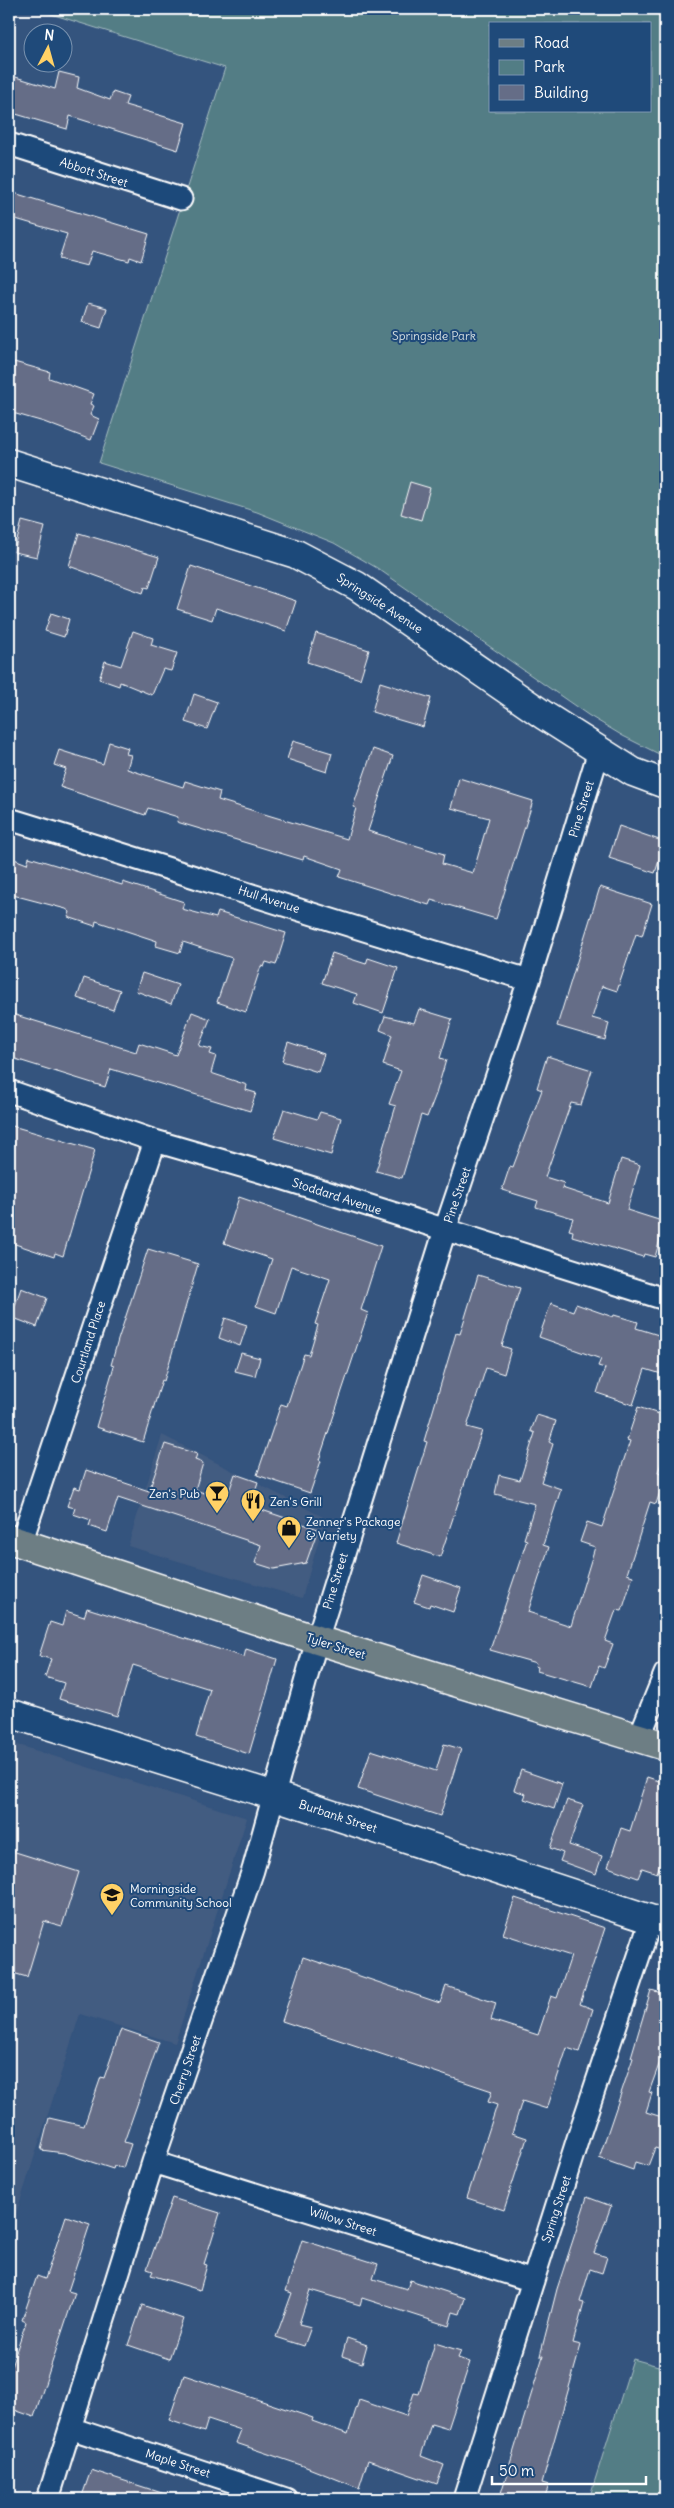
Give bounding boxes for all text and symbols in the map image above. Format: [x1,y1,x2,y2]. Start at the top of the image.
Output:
north arrow [22,22,72,72]
legend [489,22,652,112]
text: N [44,26,55,45]
text: Road [534,33,569,52]
text: Park [534,57,565,76]
text: Building [534,83,589,102]
street label: Abbott Street [58,154,130,190]
park label: Springside Park [392,328,476,343]
street label: Springside Avenue [334,570,426,636]
street label: Pine Street [565,779,597,839]
street label: Hull Avenue [236,882,302,916]
street label: Pine Street [440,1165,474,1225]
street label: Stoddard Avenue [290,1174,384,1218]
street label: Courtland Place [68,1299,108,1385]
bar icon: Zen's Pub [204,1480,230,1514]
place label: Zen's Pub [149,1486,200,1501]
restaurant icon: Zen's Grill [240,1488,266,1522]
place label: Zen's Grill [270,1494,322,1509]
place label: Zenner's Package & Variety [306,1514,401,1543]
shop icon: Zenner's Package & Variety [276,1515,302,1549]
street label: Pine Street [319,1551,351,1611]
street label: Tyler Street [305,1630,367,1662]
street label: Burbank Street [297,1796,379,1836]
place label: Morningside Community School [130,1881,232,1910]
school or university icon: Morningside Community School [99,1882,125,1916]
street label: Cherry Street [166,2033,204,2107]
street label: Spring Street [538,2174,574,2244]
street label: Willow Street [307,2203,379,2239]
street label: Maple Street [144,2445,212,2481]
scale bar [492,2453,645,2485]
text: 50 m [499,2461,534,2480]

